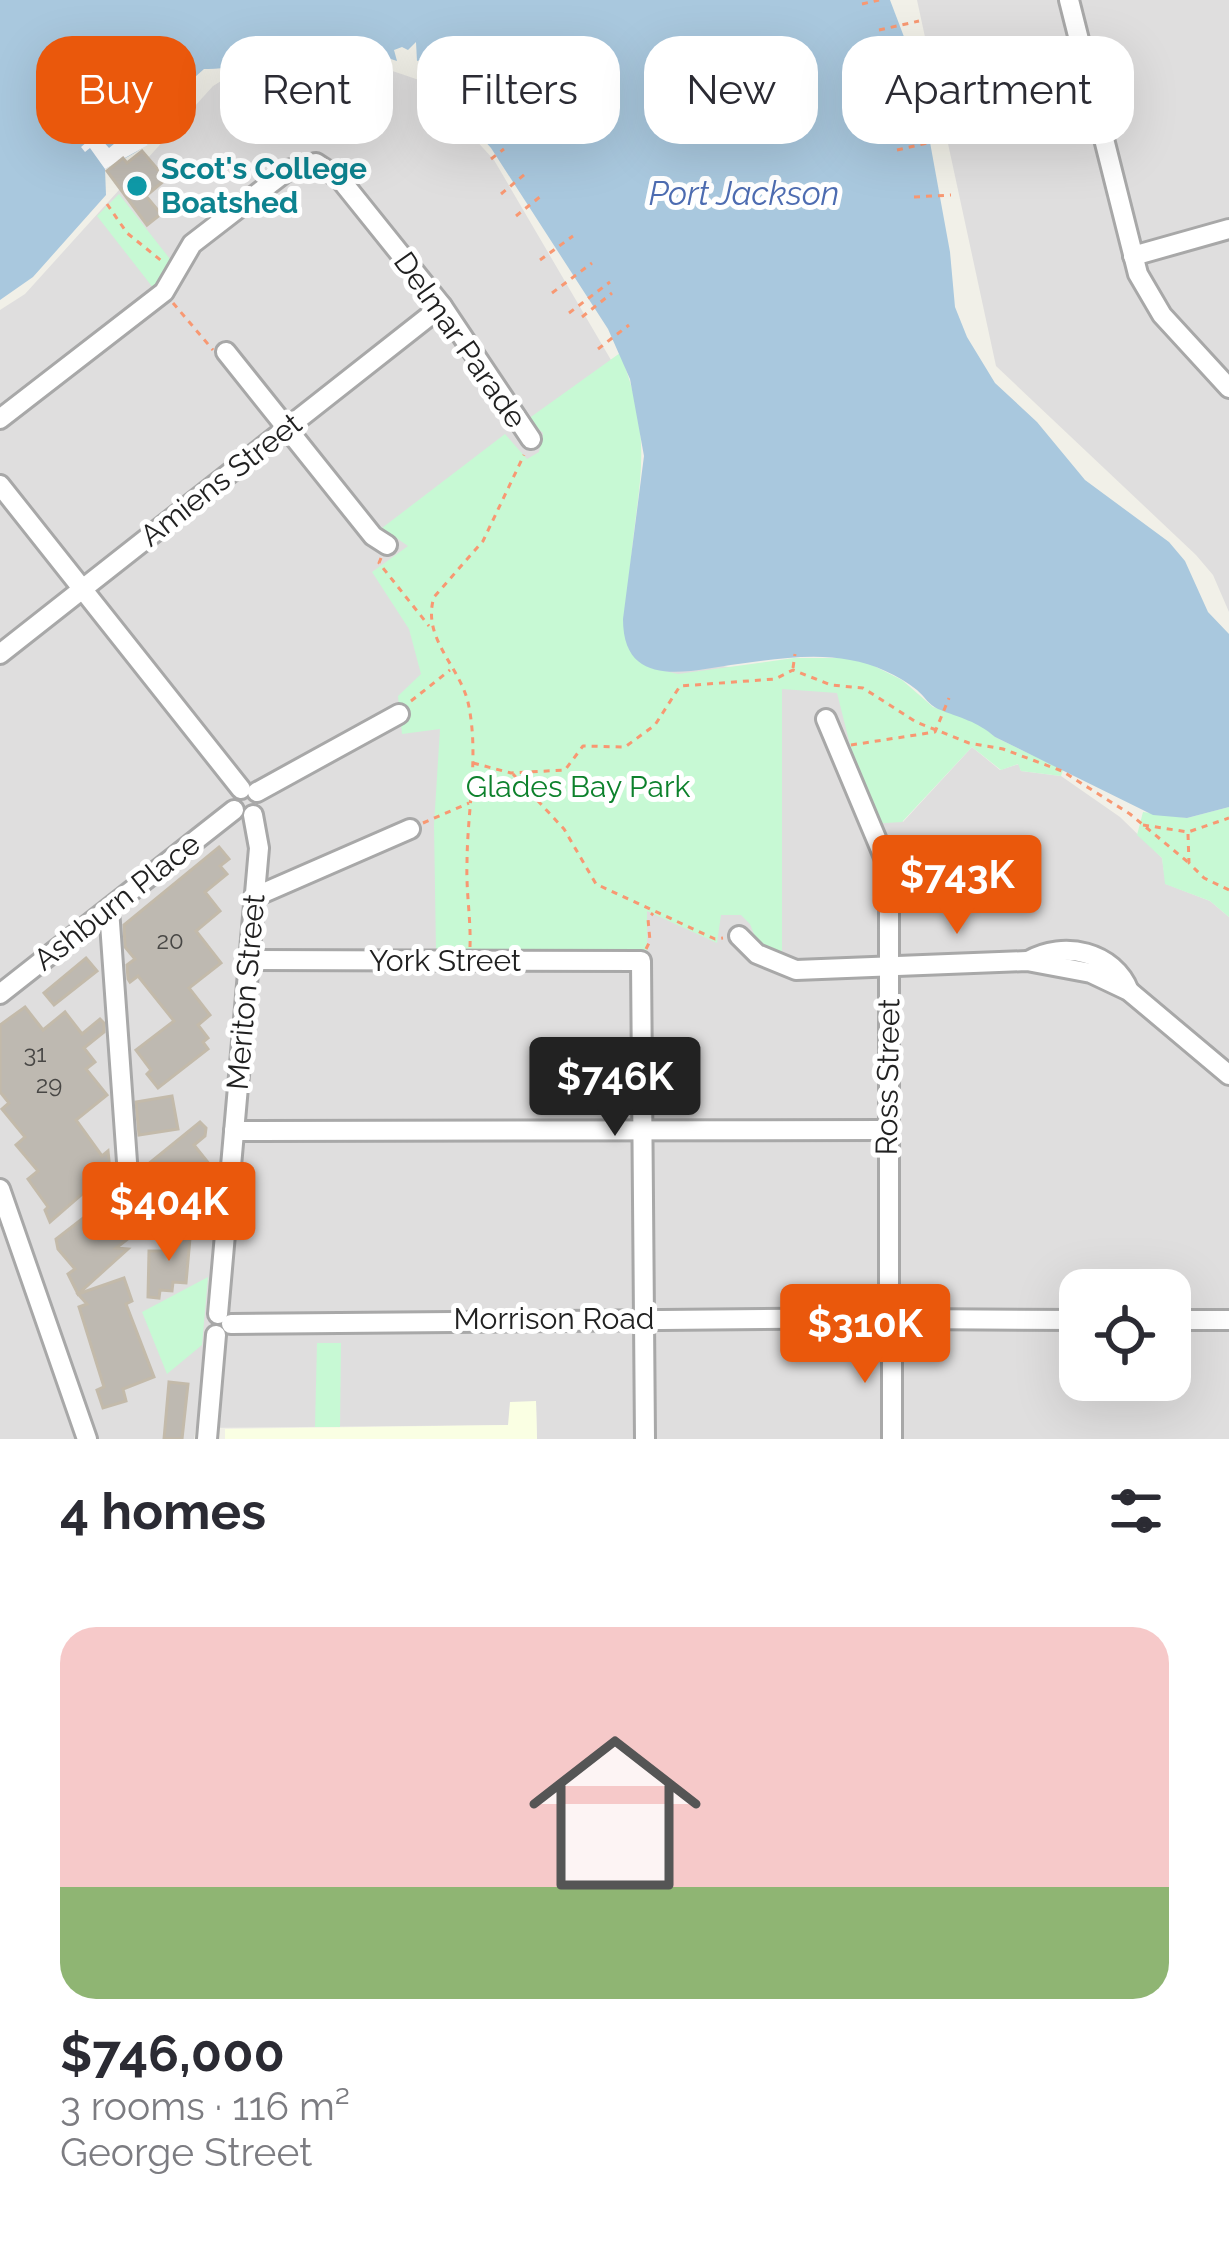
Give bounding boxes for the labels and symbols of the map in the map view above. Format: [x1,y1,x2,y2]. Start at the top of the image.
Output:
place label: Scot's College Boatshed [161,151,367,220]
marker: Scot's College Boatshed [124,173,150,199]
water label: Port Jackson [649,174,839,213]
street label: Delmar Parade [387,245,534,434]
street label: Amiens Street [133,406,308,553]
park label: Glades Bay Park [466,769,690,804]
street label: Ashburn Place [27,826,207,977]
pin: $743K [873,835,1041,937]
street label: Meriton Street [219,892,272,1091]
house number: 20 [156,926,184,955]
street label: York Street [369,943,521,978]
street label: Ross Street [869,998,906,1156]
pin: $746K [531,1037,699,1139]
house number: 31 [23,1039,47,1068]
house number: 29 [36,1070,62,1099]
pin: $404K [85,1162,253,1264]
pin: $310K [781,1284,949,1386]
street label: Morrison Road [454,1301,654,1336]

